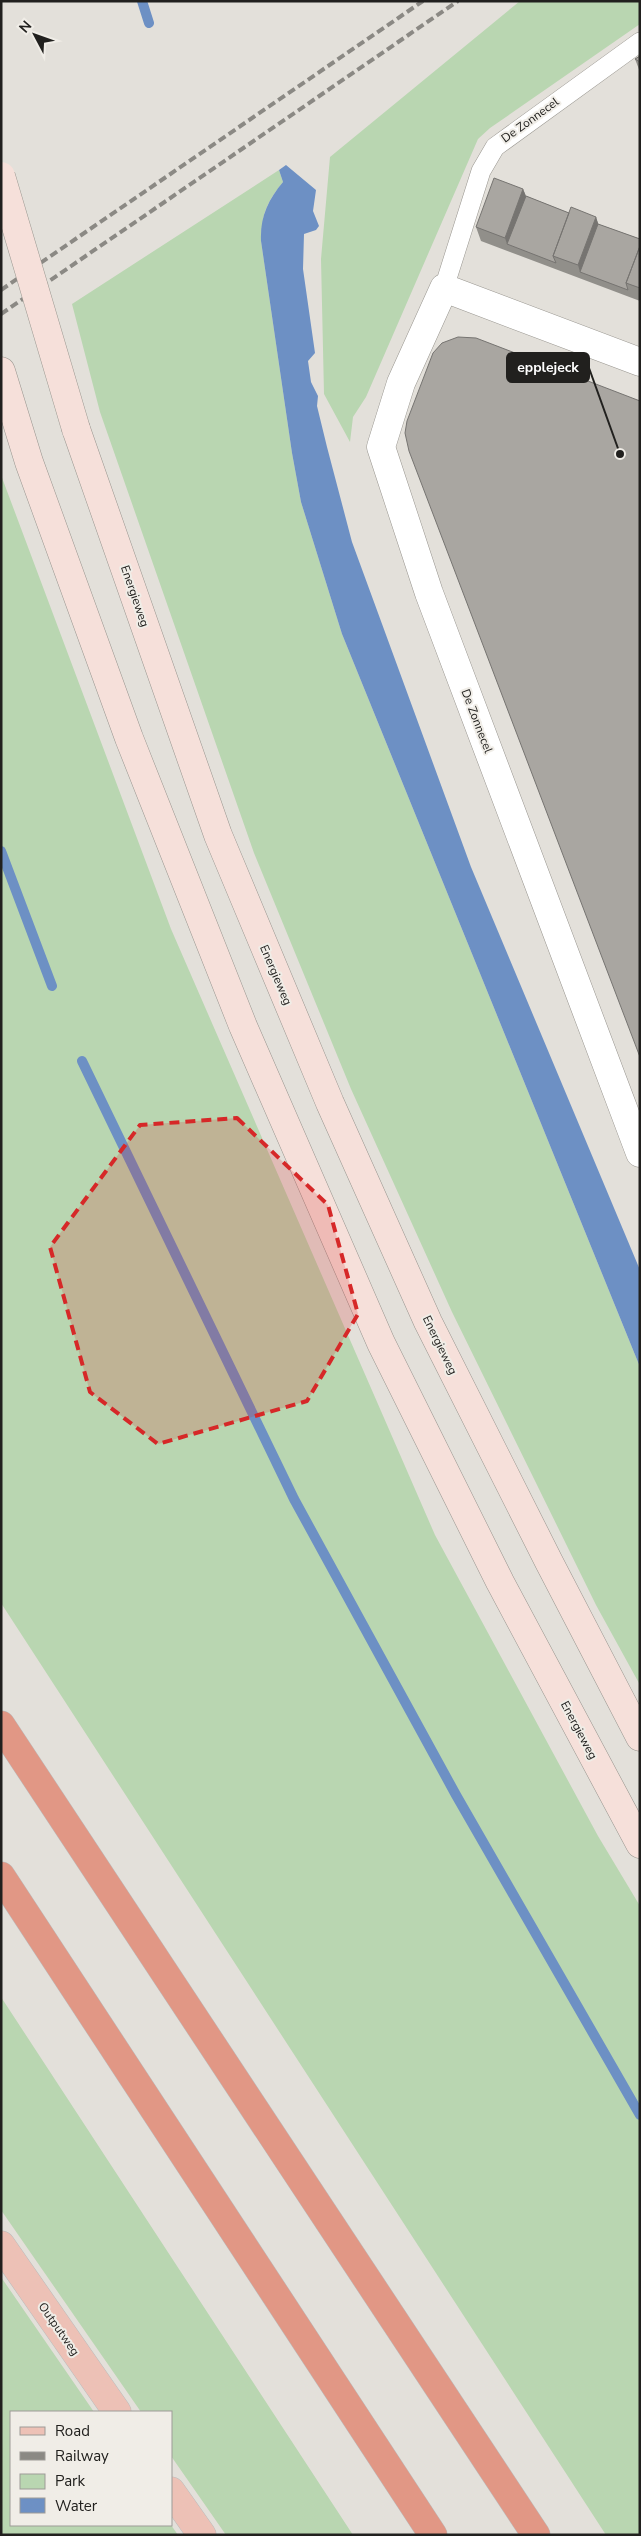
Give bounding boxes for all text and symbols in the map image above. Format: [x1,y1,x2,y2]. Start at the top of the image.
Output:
north arrow [10,10,60,60]
text: N [15,17,36,37]
street label: De Zonnecel [498,93,562,146]
callout: epplejeck [507,353,589,382]
text: epplejeck [517,358,579,377]
street label: Energieweg [117,563,153,629]
street label: De Zonnecel [457,687,497,756]
street label: Energieweg [256,942,296,1008]
street label: Energieweg [419,1313,461,1377]
street label: Energieweg [557,1698,601,1762]
street label: Outputweg [35,2299,83,2359]
legend [10,2411,172,2526]
text: Road [55,2421,90,2441]
text: Railway [55,2446,109,2466]
text: Park [55,2471,85,2491]
text: Water [55,2496,98,2516]

